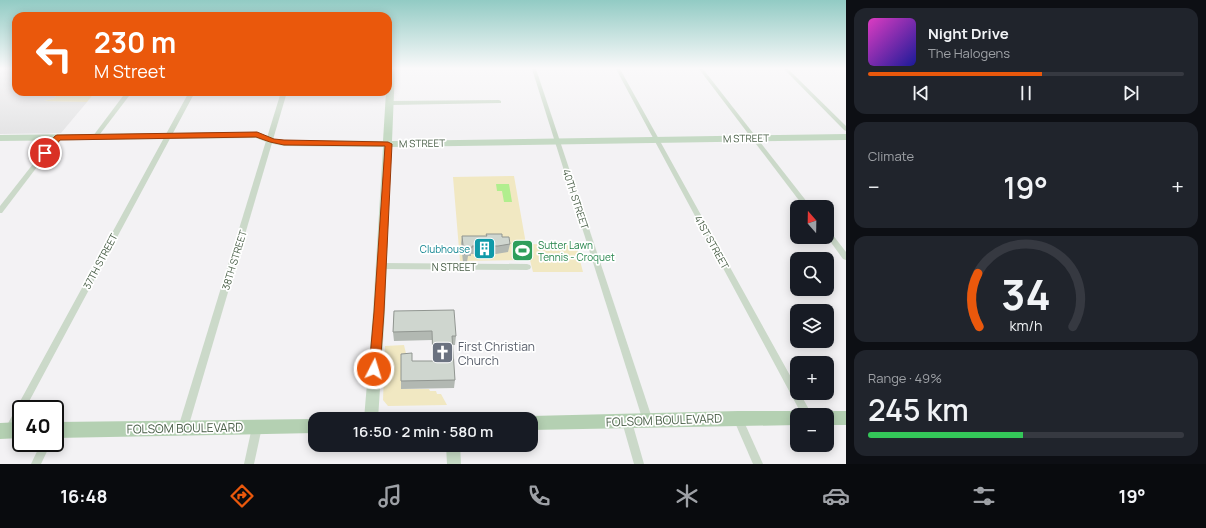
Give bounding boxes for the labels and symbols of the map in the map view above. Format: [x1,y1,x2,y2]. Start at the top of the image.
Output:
street label: M STREET [723,131,769,145]
pin [28,136,62,170]
street label: M STREET [399,136,445,150]
street label: 40TH STREET [560,167,592,231]
north arrow [790,200,834,244]
street label: 41ST STREET [691,213,733,271]
street label: 38TH STREET [218,228,250,292]
street label: 37TH STREET [79,231,121,291]
building icon: Clubhouse [472,236,498,262]
sports icon: Sutter Lawn Tennis - Croquet [509,238,535,264]
place label: Sutter Lawn Tennis - Croquet [538,238,615,264]
place label: Clubhouse [420,242,470,256]
street label: N STREET [432,260,476,274]
place label: First Christian Church [458,338,535,369]
church icon: First Christian Church [429,340,455,366]
position arrow [353,348,395,390]
speed limit sign: 40 [12,400,64,452]
street label: FOLSOM BOULEVARD [605,409,723,431]
street label: FOLSOM BOULEVARD [127,418,243,438]

